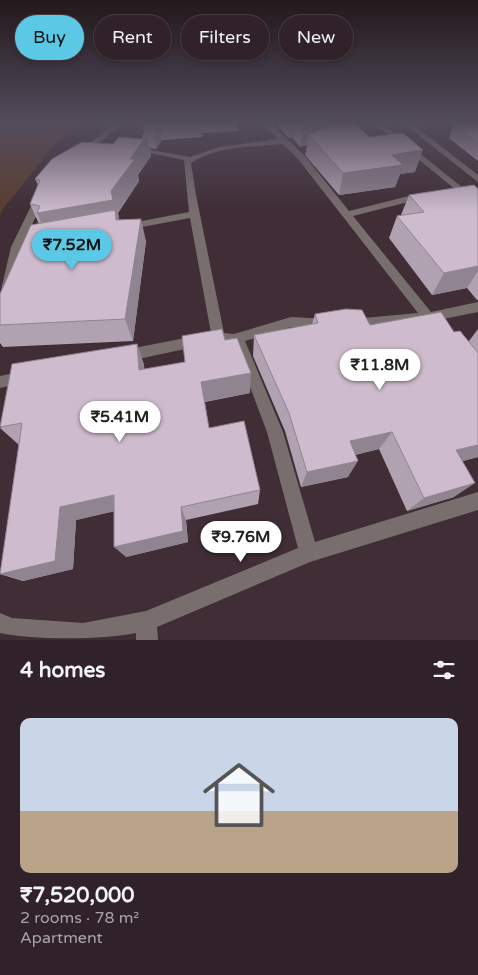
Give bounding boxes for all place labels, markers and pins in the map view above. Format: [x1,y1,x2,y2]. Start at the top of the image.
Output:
pin: ₹7.52M [31,228,113,271]
pin: ₹11.8M [339,348,421,391]
pin: ₹5.41M [79,400,161,443]
pin: ₹9.76M [200,520,282,563]

